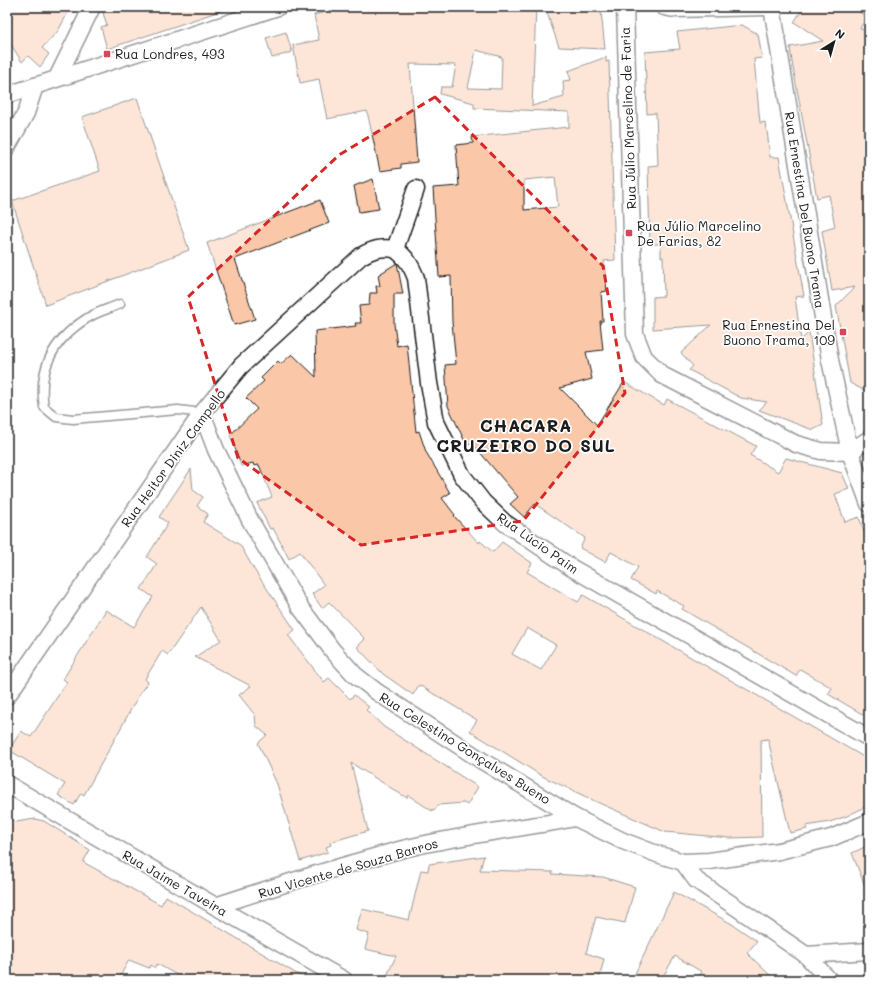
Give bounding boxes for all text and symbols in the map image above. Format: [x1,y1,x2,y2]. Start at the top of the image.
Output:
north arrow [814,22,854,62]
text: N [832,25,848,42]
street label: Rua Júlio Marcelino de Faria [616,27,639,209]
place label: Rua Londres, 493 [115,45,225,62]
marker: Rua Londres, 493 [102,49,112,59]
street label: Rua Ernestina Del Buono Trama [782,110,829,310]
place label: Rua Júlio Marcelino De Farias, 82 [637,217,761,249]
marker: Rua Júlio Marcelino De Farias, 82 [624,228,634,238]
place label: Rua Ernestina Del Buono Trama, 109 [722,316,835,348]
marker: Rua Ernestina Del Buono Trama, 109 [838,327,848,337]
street label: Rua Heitor Diniz Campello [117,385,229,530]
district label: CHACARA CRUZEIRO DO SUL [436,414,616,456]
street label: Rua Lúcio Paim [494,508,582,577]
street label: Rua Celestino Gonçalves Bueno [377,688,554,808]
street label: Rua Vicente de Souza Barros [256,834,440,901]
street label: Rua Jaime Taveira [120,846,231,920]

